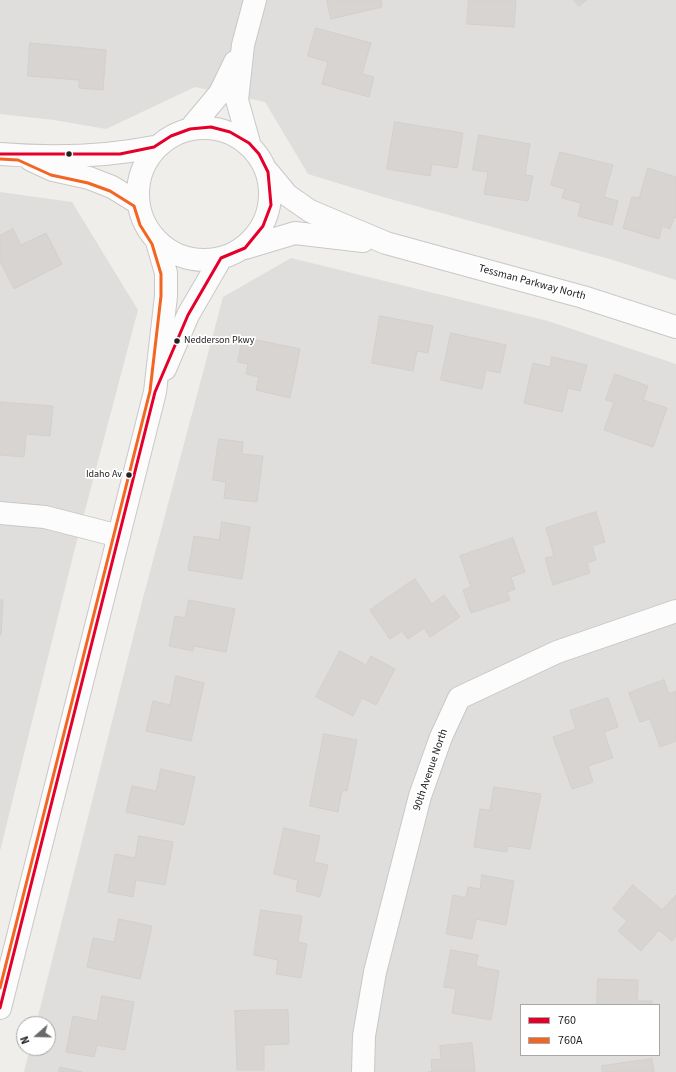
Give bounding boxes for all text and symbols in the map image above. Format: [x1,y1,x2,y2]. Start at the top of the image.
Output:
unlabelled marker [64,149,74,159]
street label: Tessman Parkway North [477,262,587,304]
place label: Nedderson Pkwy [184,335,254,347]
marker: Nedderson Pkwy [172,336,182,346]
place label: Idaho Av [86,469,122,481]
marker: Idaho Av [124,470,134,480]
street label: 90th Avenue North [411,727,451,813]
legend [520,1004,660,1056]
text: 760 [558,1012,576,1029]
north arrow [16,1016,56,1056]
text: 760A [558,1032,582,1049]
text: N [17,1034,33,1046]

